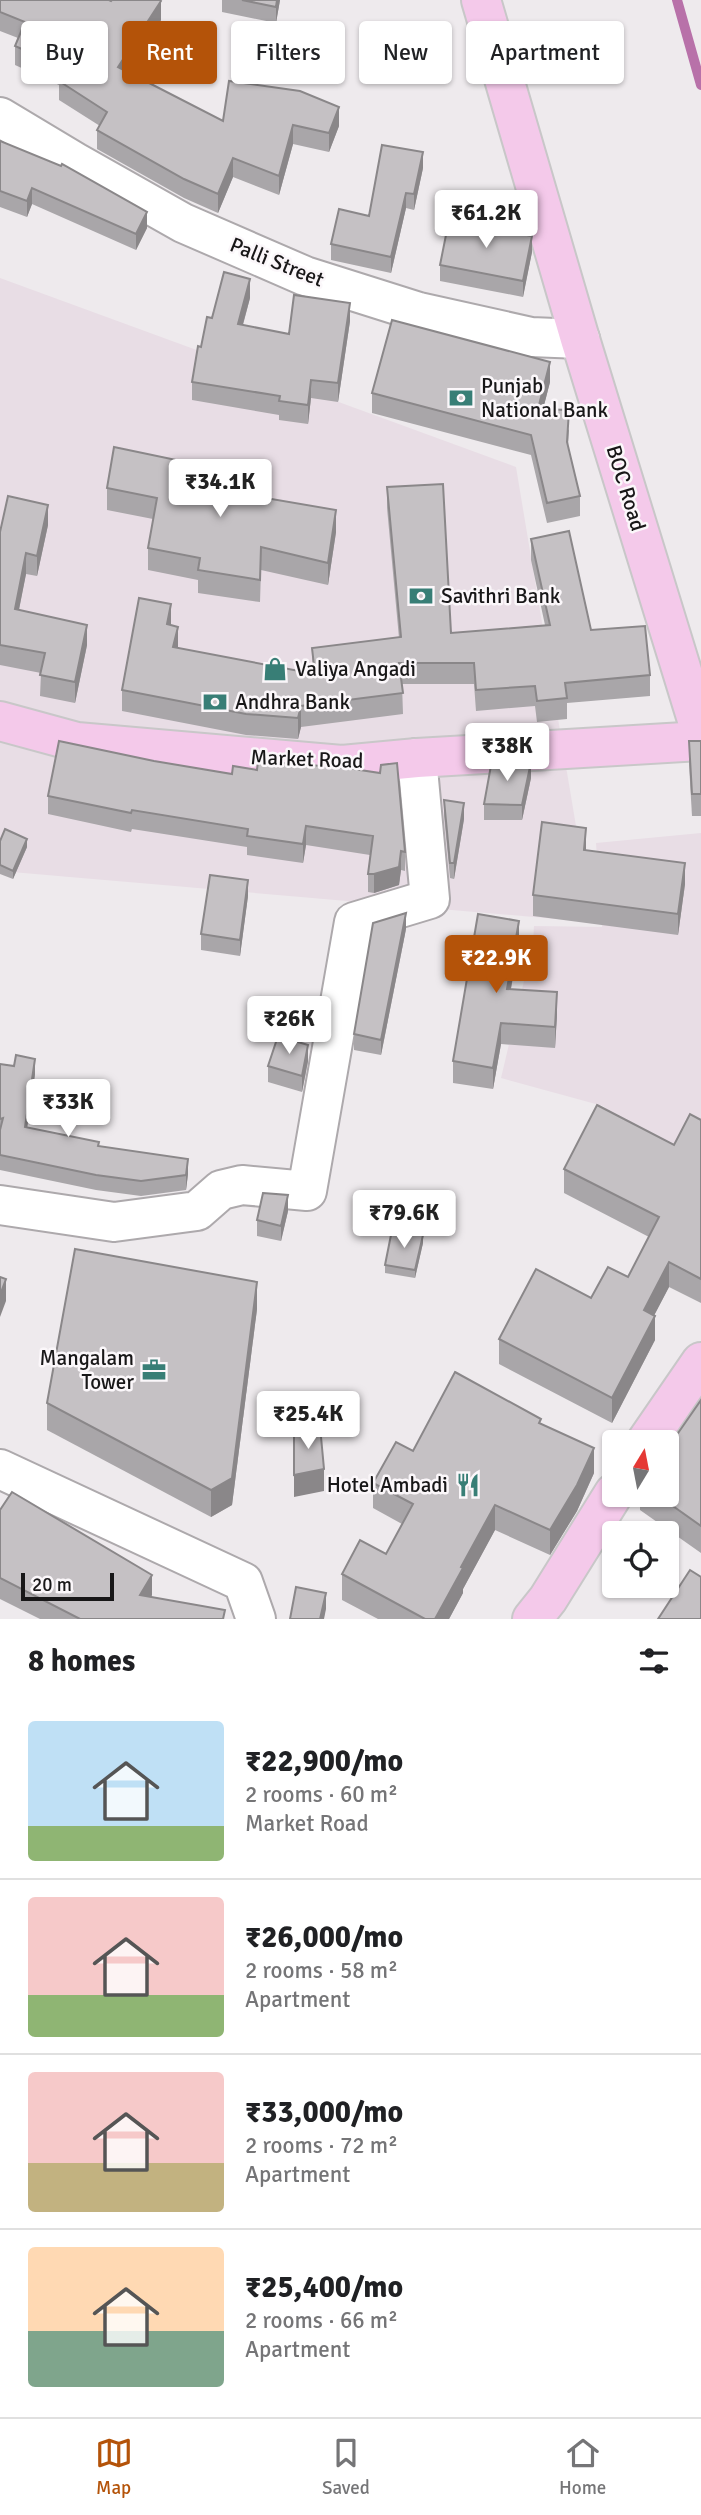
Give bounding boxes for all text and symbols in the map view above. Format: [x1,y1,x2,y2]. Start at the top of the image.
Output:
chip: Buy [21,21,108,84]
chip: Rent [122,21,217,84]
chip: Filters [231,21,345,84]
chip: New [359,21,452,84]
chip: Apartment [466,21,624,84]
pin: ₹61.2K [429,190,543,250]
text: ₹61.2K [451,198,521,227]
street label: Palli Street [226,231,328,293]
place label: Punjab National Bank [481,373,609,423]
bank icon: Punjab National Bank [447,384,475,412]
street label: BOC Road [601,442,651,534]
pin: ₹34.1K [163,460,277,519]
text: ₹34.1K [185,467,255,496]
bank icon: Savithri Bank [407,582,435,610]
place label: Savithri Bank [441,583,561,609]
shop icon: Valiya Angadi [261,655,289,683]
place label: Valiya Angadi [295,656,416,682]
bank icon: Andhra Bank [201,688,229,716]
place label: Andhra Bank [235,689,351,715]
pin: ₹38K [466,724,548,783]
text: ₹38K [481,731,533,760]
street label: Market Road [250,744,364,774]
pin: ₹22.9K [439,936,553,995]
text: ₹22.9K [461,943,531,972]
pin: ₹26K [248,996,330,1056]
text: ₹26K [263,1004,315,1033]
pin: ₹33K [27,1080,109,1139]
text: ₹33K [42,1087,94,1116]
pin: ₹79.6K [347,1190,461,1250]
text: ₹79.6K [369,1198,439,1227]
place label: Mangalam Tower [40,1345,134,1395]
office icon: Mangalam Tower [140,1356,168,1384]
pin: ₹25.4K [251,1392,365,1451]
text: ₹25.4K [273,1399,343,1428]
north arrow [602,1430,679,1507]
map controls [602,1430,679,1598]
restaurant icon: Hotel Ambadi [454,1471,482,1499]
place label: Hotel Ambadi [327,1472,448,1498]
button: locate [602,1521,679,1598]
scale bar [21,1570,114,1602]
text: 20 m [32,1573,72,1597]
icon: filters [635,1642,673,1680]
text: 8 homes [28,1643,135,1680]
text: ₹22,900/mo [245,1743,403,1780]
icon: home [84,1749,168,1833]
text: 2 rooms · 60 m² [245,1780,398,1809]
text: Market Road [245,1809,369,1838]
text: ₹26,000/mo [245,1919,403,1956]
icon: home [84,1925,168,2009]
text: 2 rooms · 58 m² [245,1956,398,1985]
text: Apartment [245,1985,350,2014]
text: ₹33,000/mo [245,2094,403,2131]
icon: home [84,2100,168,2184]
text: 2 rooms · 72 m² [245,2131,398,2160]
text: Apartment [245,2160,350,2189]
text: ₹25,400/mo [245,2269,403,2306]
icon: home [84,2275,168,2359]
text: 2 rooms · 66 m² [245,2306,398,2335]
text: Apartment [245,2335,350,2364]
tab: Map [95,2434,133,2500]
tab: Saved [322,2434,370,2500]
tab: Home [559,2434,606,2500]

